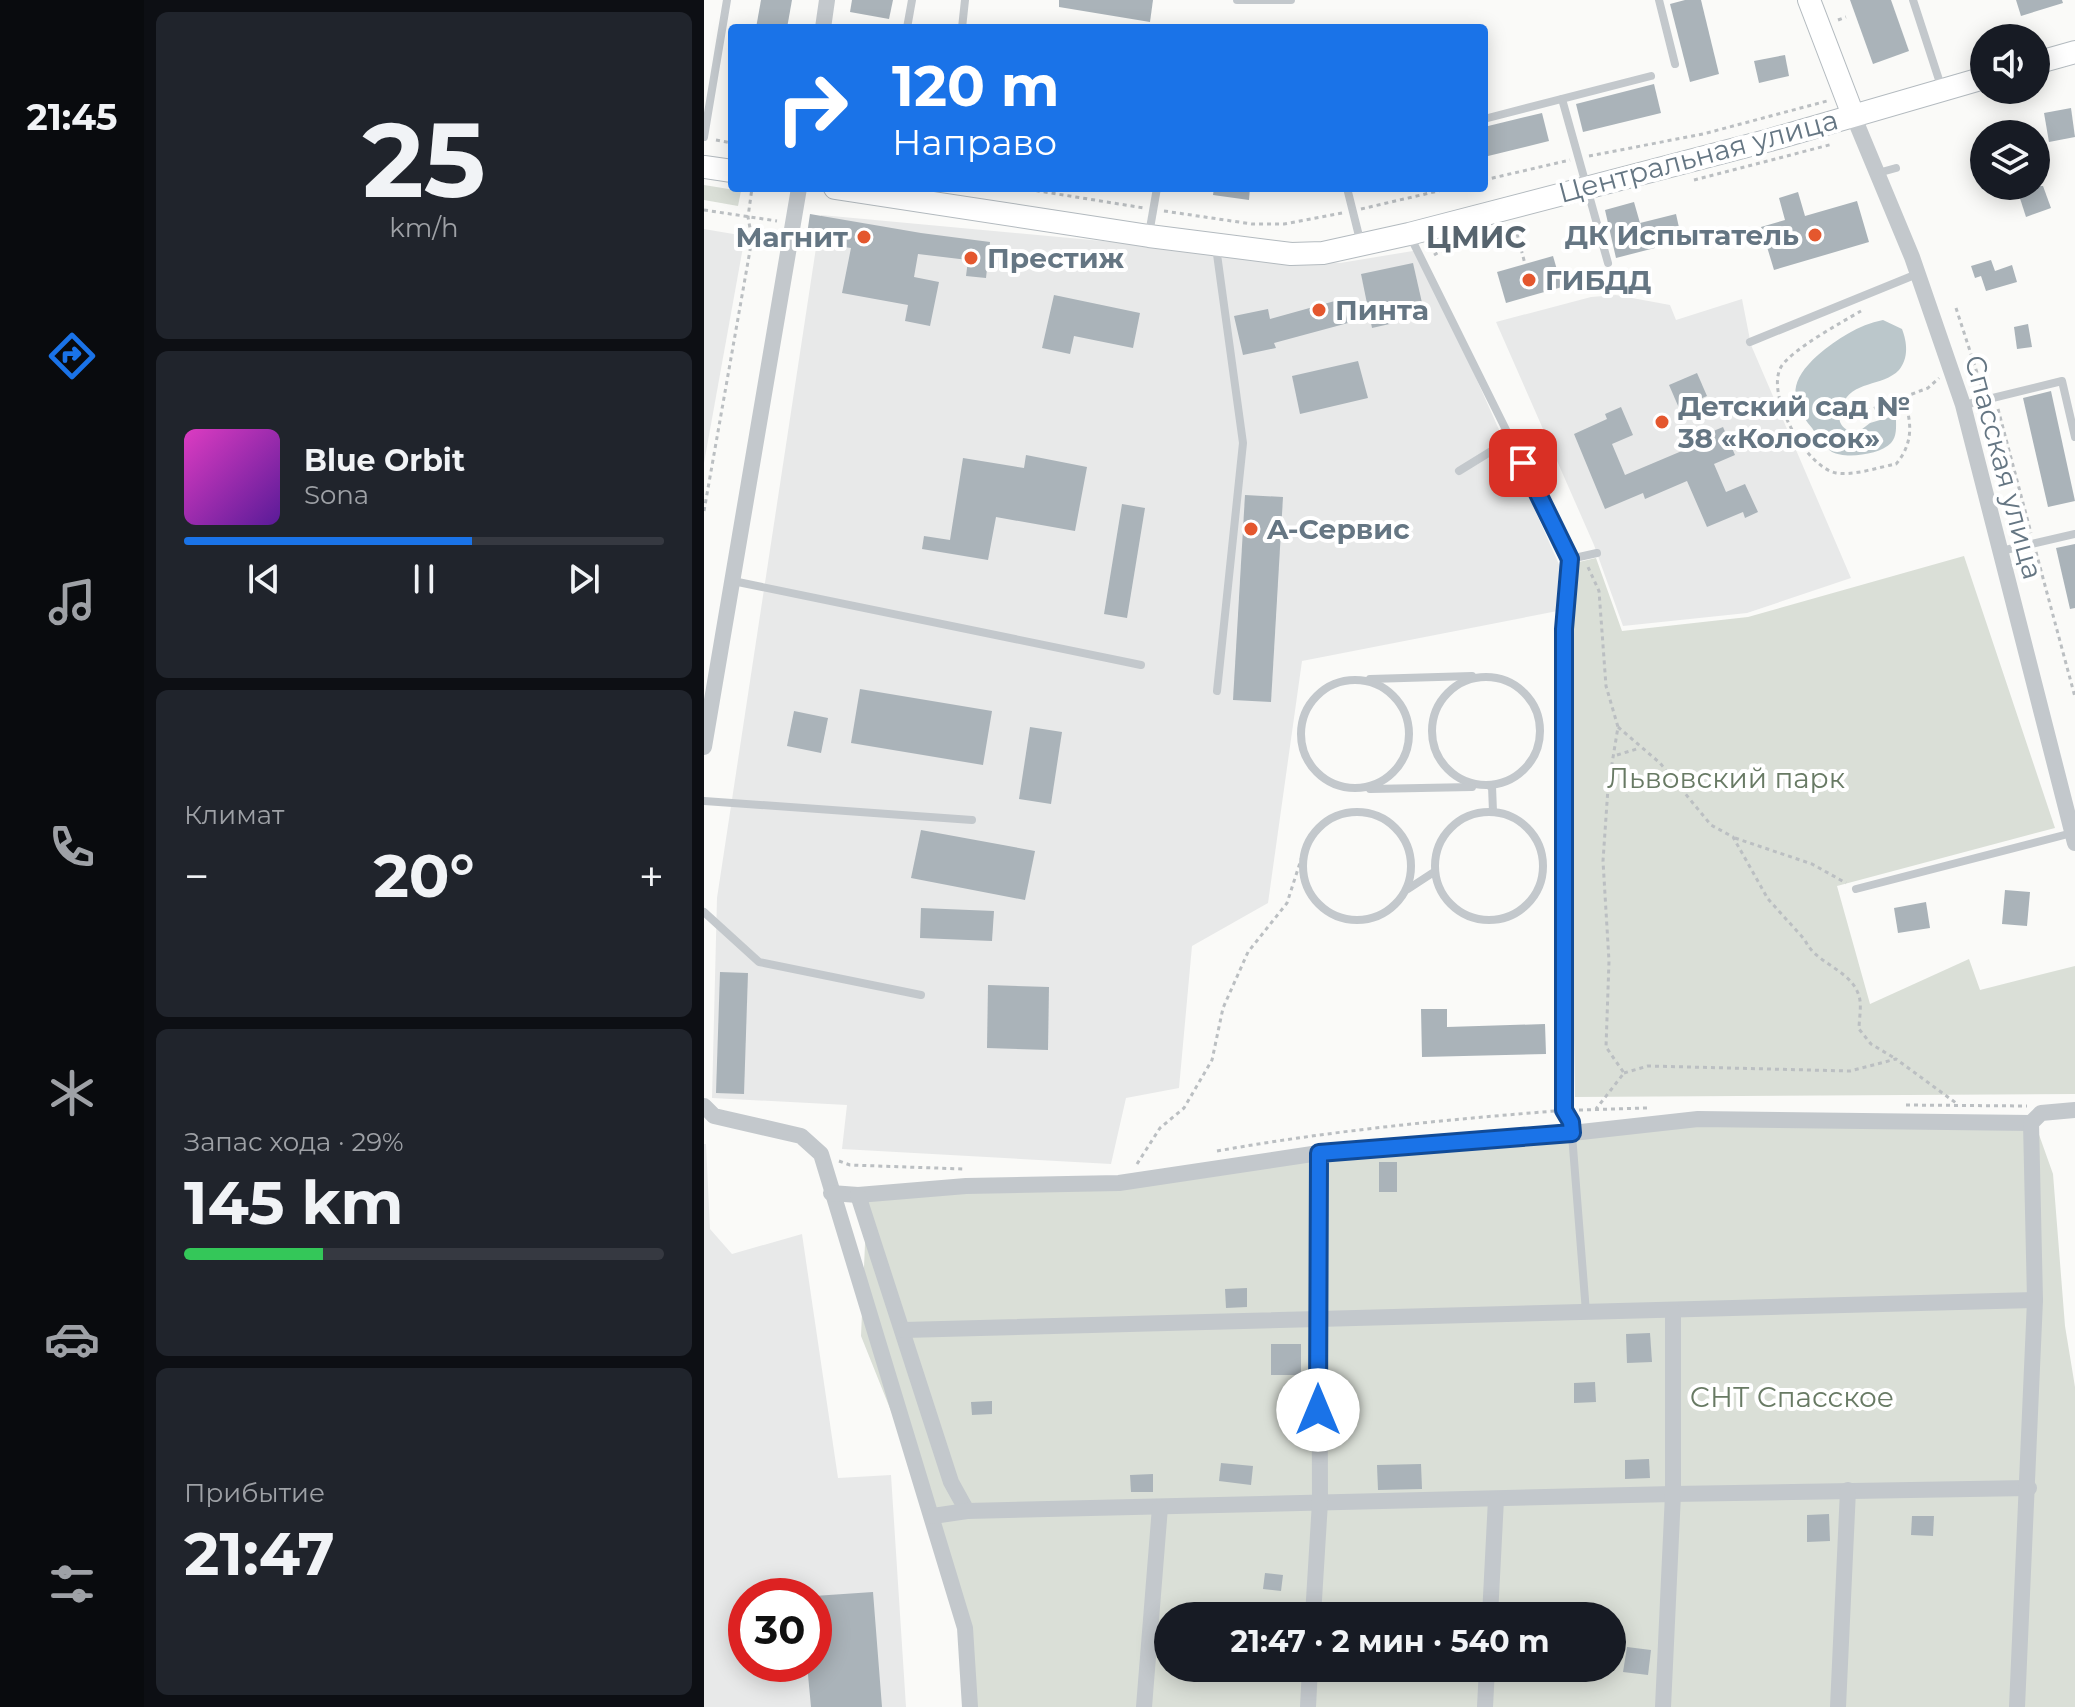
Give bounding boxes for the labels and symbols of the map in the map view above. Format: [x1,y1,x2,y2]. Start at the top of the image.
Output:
street label: Центральная улица [1554,102,1842,210]
place label: ДК Испытатель [1565,218,1799,252]
district label: ЦМИС [1426,219,1526,256]
place label: Магнит [735,220,848,254]
marker: ДК Испытатель [1806,226,1824,244]
marker: Магнит [855,228,873,246]
place label: Престиж [987,241,1125,275]
marker: Престиж [962,249,980,267]
place label: ГИБДД [1545,263,1651,297]
marker: ГИБДД [1520,271,1538,289]
place label: Пинта [1335,293,1429,327]
marker: Пинта [1310,301,1328,319]
street label: Спасская улица [1958,351,2050,583]
place label: Детский сад № 38 «Колосок» [1677,389,1910,455]
marker: Детский сад № 38 «Колосок» [1653,413,1671,431]
pin [1489,429,1557,497]
place label: A-Сервис [1266,512,1410,546]
marker: A-Сервис [1242,520,1260,538]
park label: Львовский парк [1607,761,1845,795]
position arrow [1276,1368,1360,1452]
park label: СНТ Спасское [1690,1380,1894,1414]
speed limit sign: 30 [728,1578,832,1682]

